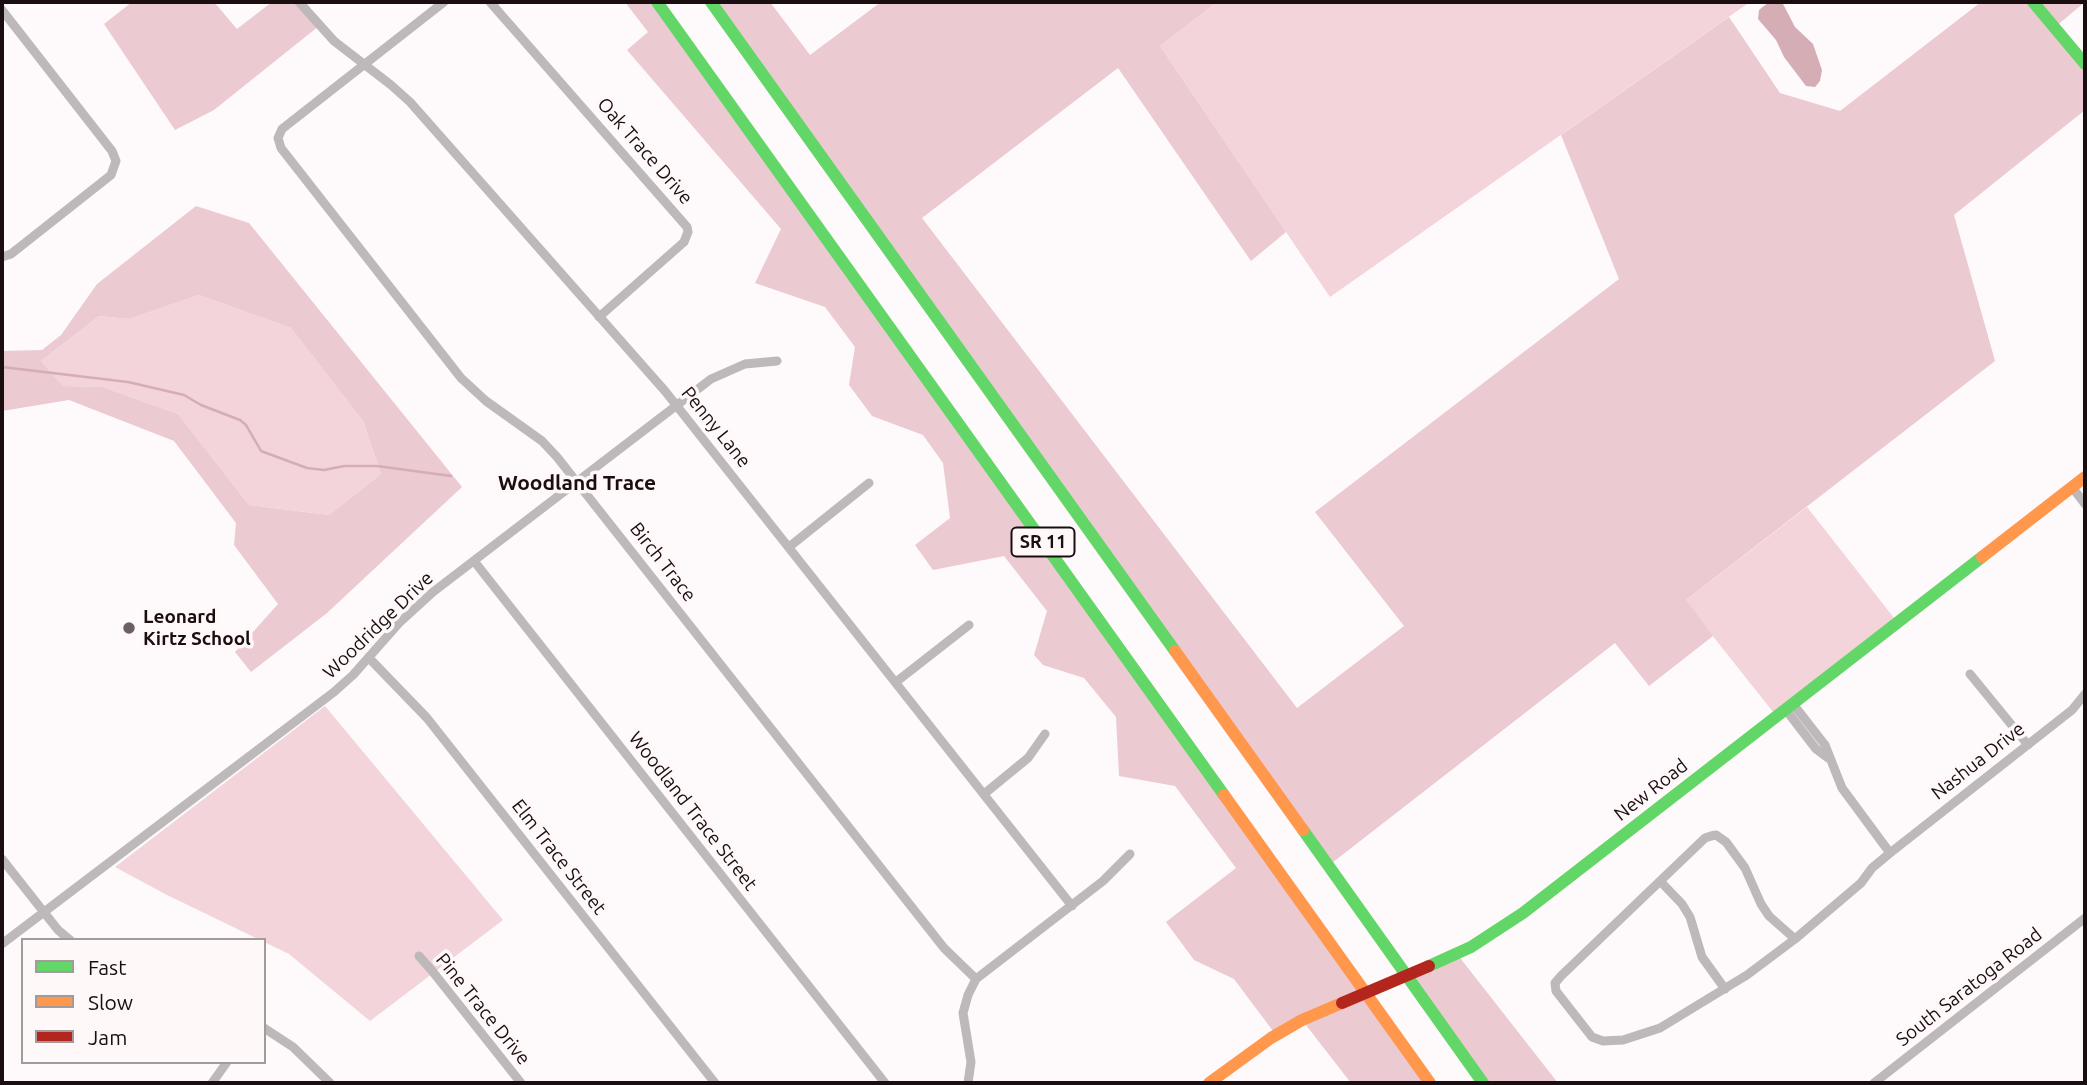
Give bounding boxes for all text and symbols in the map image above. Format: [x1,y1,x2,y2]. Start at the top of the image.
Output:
street label: Oak Trace Drive [592,93,698,209]
street label: Penny Lane [677,382,755,472]
district label: Woodland Trace [498,470,656,496]
street label: Birch Trace [625,518,701,606]
road number: SR 11 [1012,528,1074,556]
street label: Woodridge Drive [318,567,438,683]
place label: Leonard Kirtz School [143,606,251,650]
marker: Leonard Kirtz School [121,620,137,636]
street label: Nashua Drive [1927,717,2029,805]
street label: Woodland Trace Street [624,727,762,895]
street label: New Road [1610,754,1692,826]
street label: Elm Trace Street [507,795,611,919]
street label: South Saratoga Road [1892,923,2046,1051]
legend [21,938,266,1064]
street label: Pine Trace Drive [431,949,535,1069]
text: Fast [88,955,126,979]
text: Slow [88,990,133,1014]
text: Jam [88,1025,127,1049]

